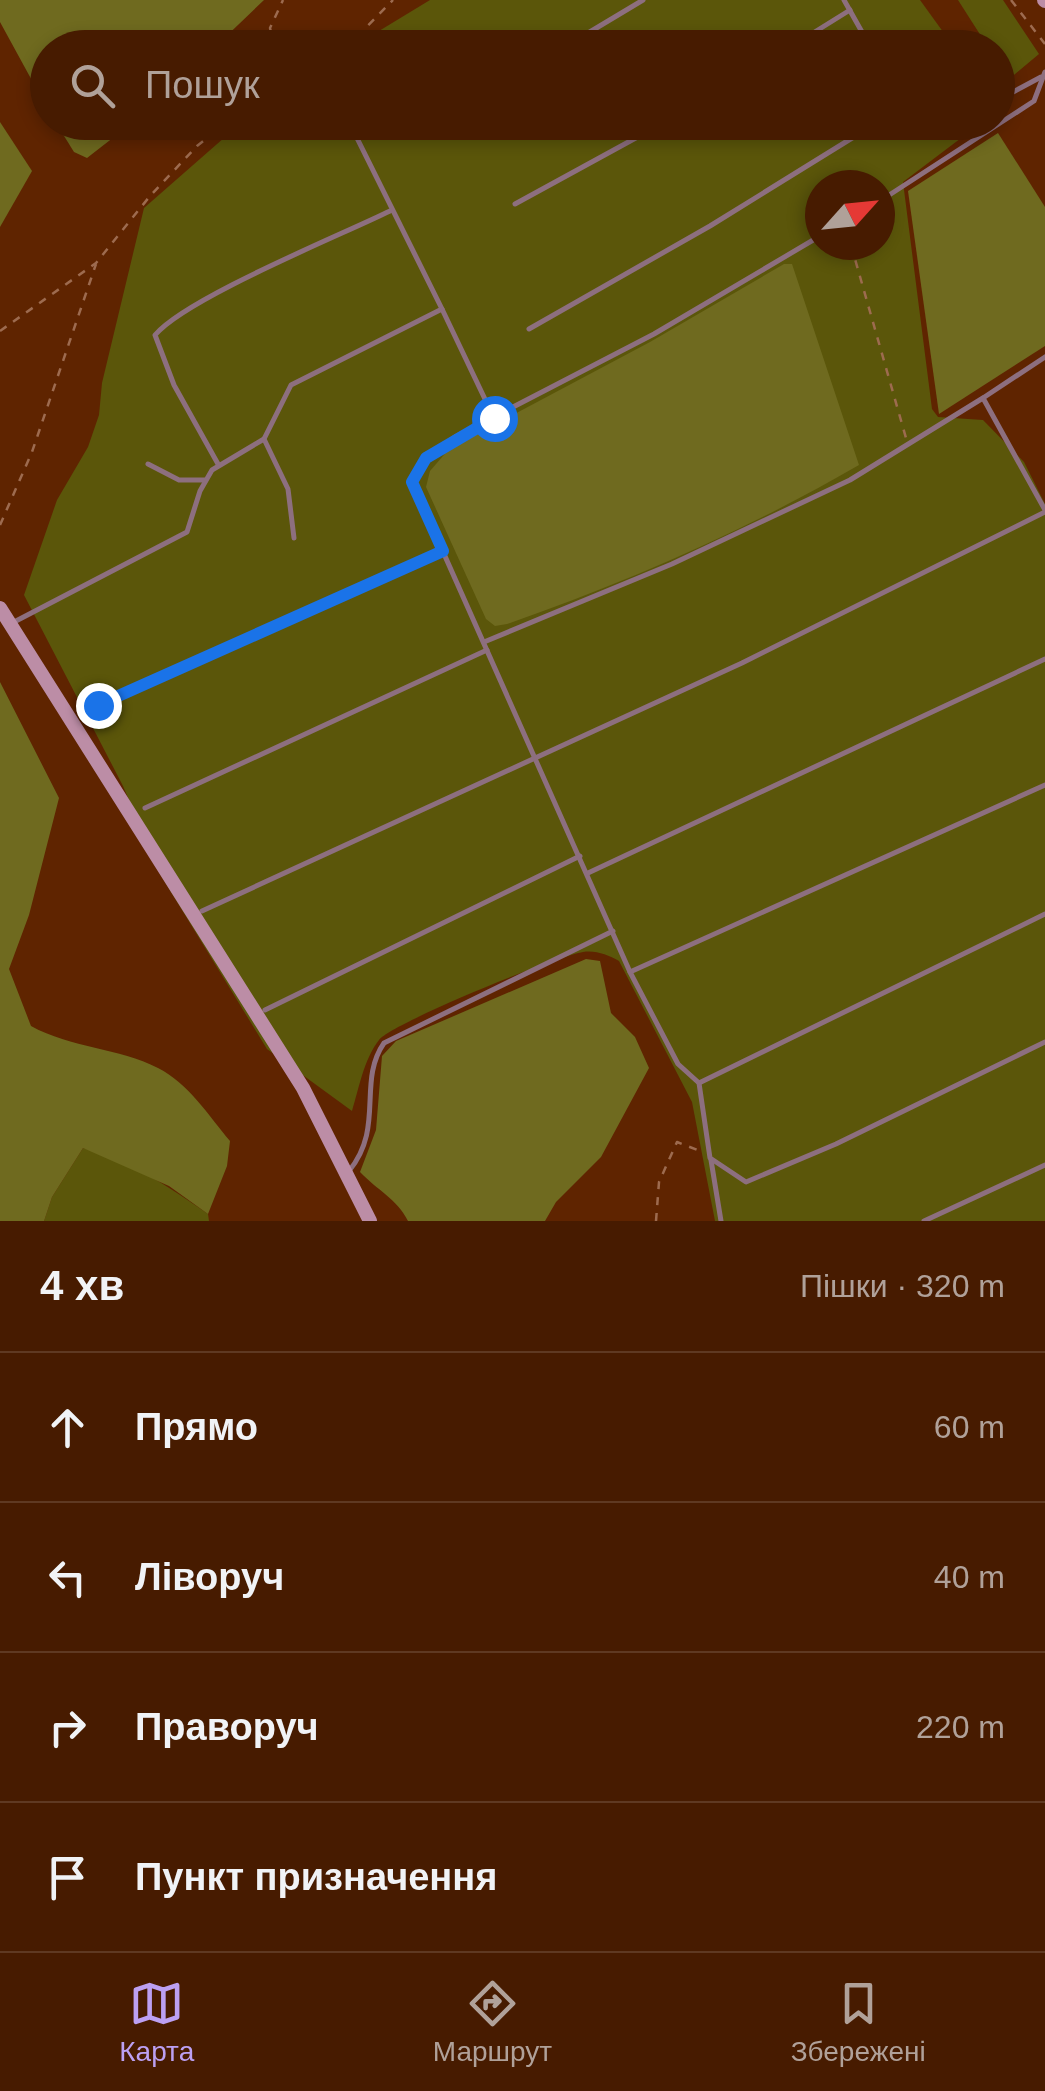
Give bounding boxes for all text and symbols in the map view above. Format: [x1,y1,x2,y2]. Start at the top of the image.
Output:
search box [30,30,1015,140]
icon: search [65,58,120,113]
text: Пошук [145,64,260,106]
north arrow [805,170,895,260]
route start [472,396,518,442]
route end [76,683,122,729]
text: 4 хв [40,1262,124,1309]
text: Пішки · 320 m [800,1268,1005,1304]
icon: ahead [40,1400,95,1455]
text: Прямо [135,1406,258,1448]
text: 60 m [934,1409,1005,1445]
icon: left [40,1550,95,1605]
text: Ліворуч [135,1556,284,1598]
text: 40 m [934,1559,1005,1595]
icon: right [40,1700,95,1755]
text: Праворуч [135,1706,319,1748]
text: 220 m [916,1709,1005,1745]
icon: arrive [40,1850,95,1905]
text: Пункт призначення [135,1856,497,1898]
tab: Карта [119,1976,194,2068]
tab: Маршрут [433,1976,552,2068]
tab: Збережені [791,1976,926,2068]

